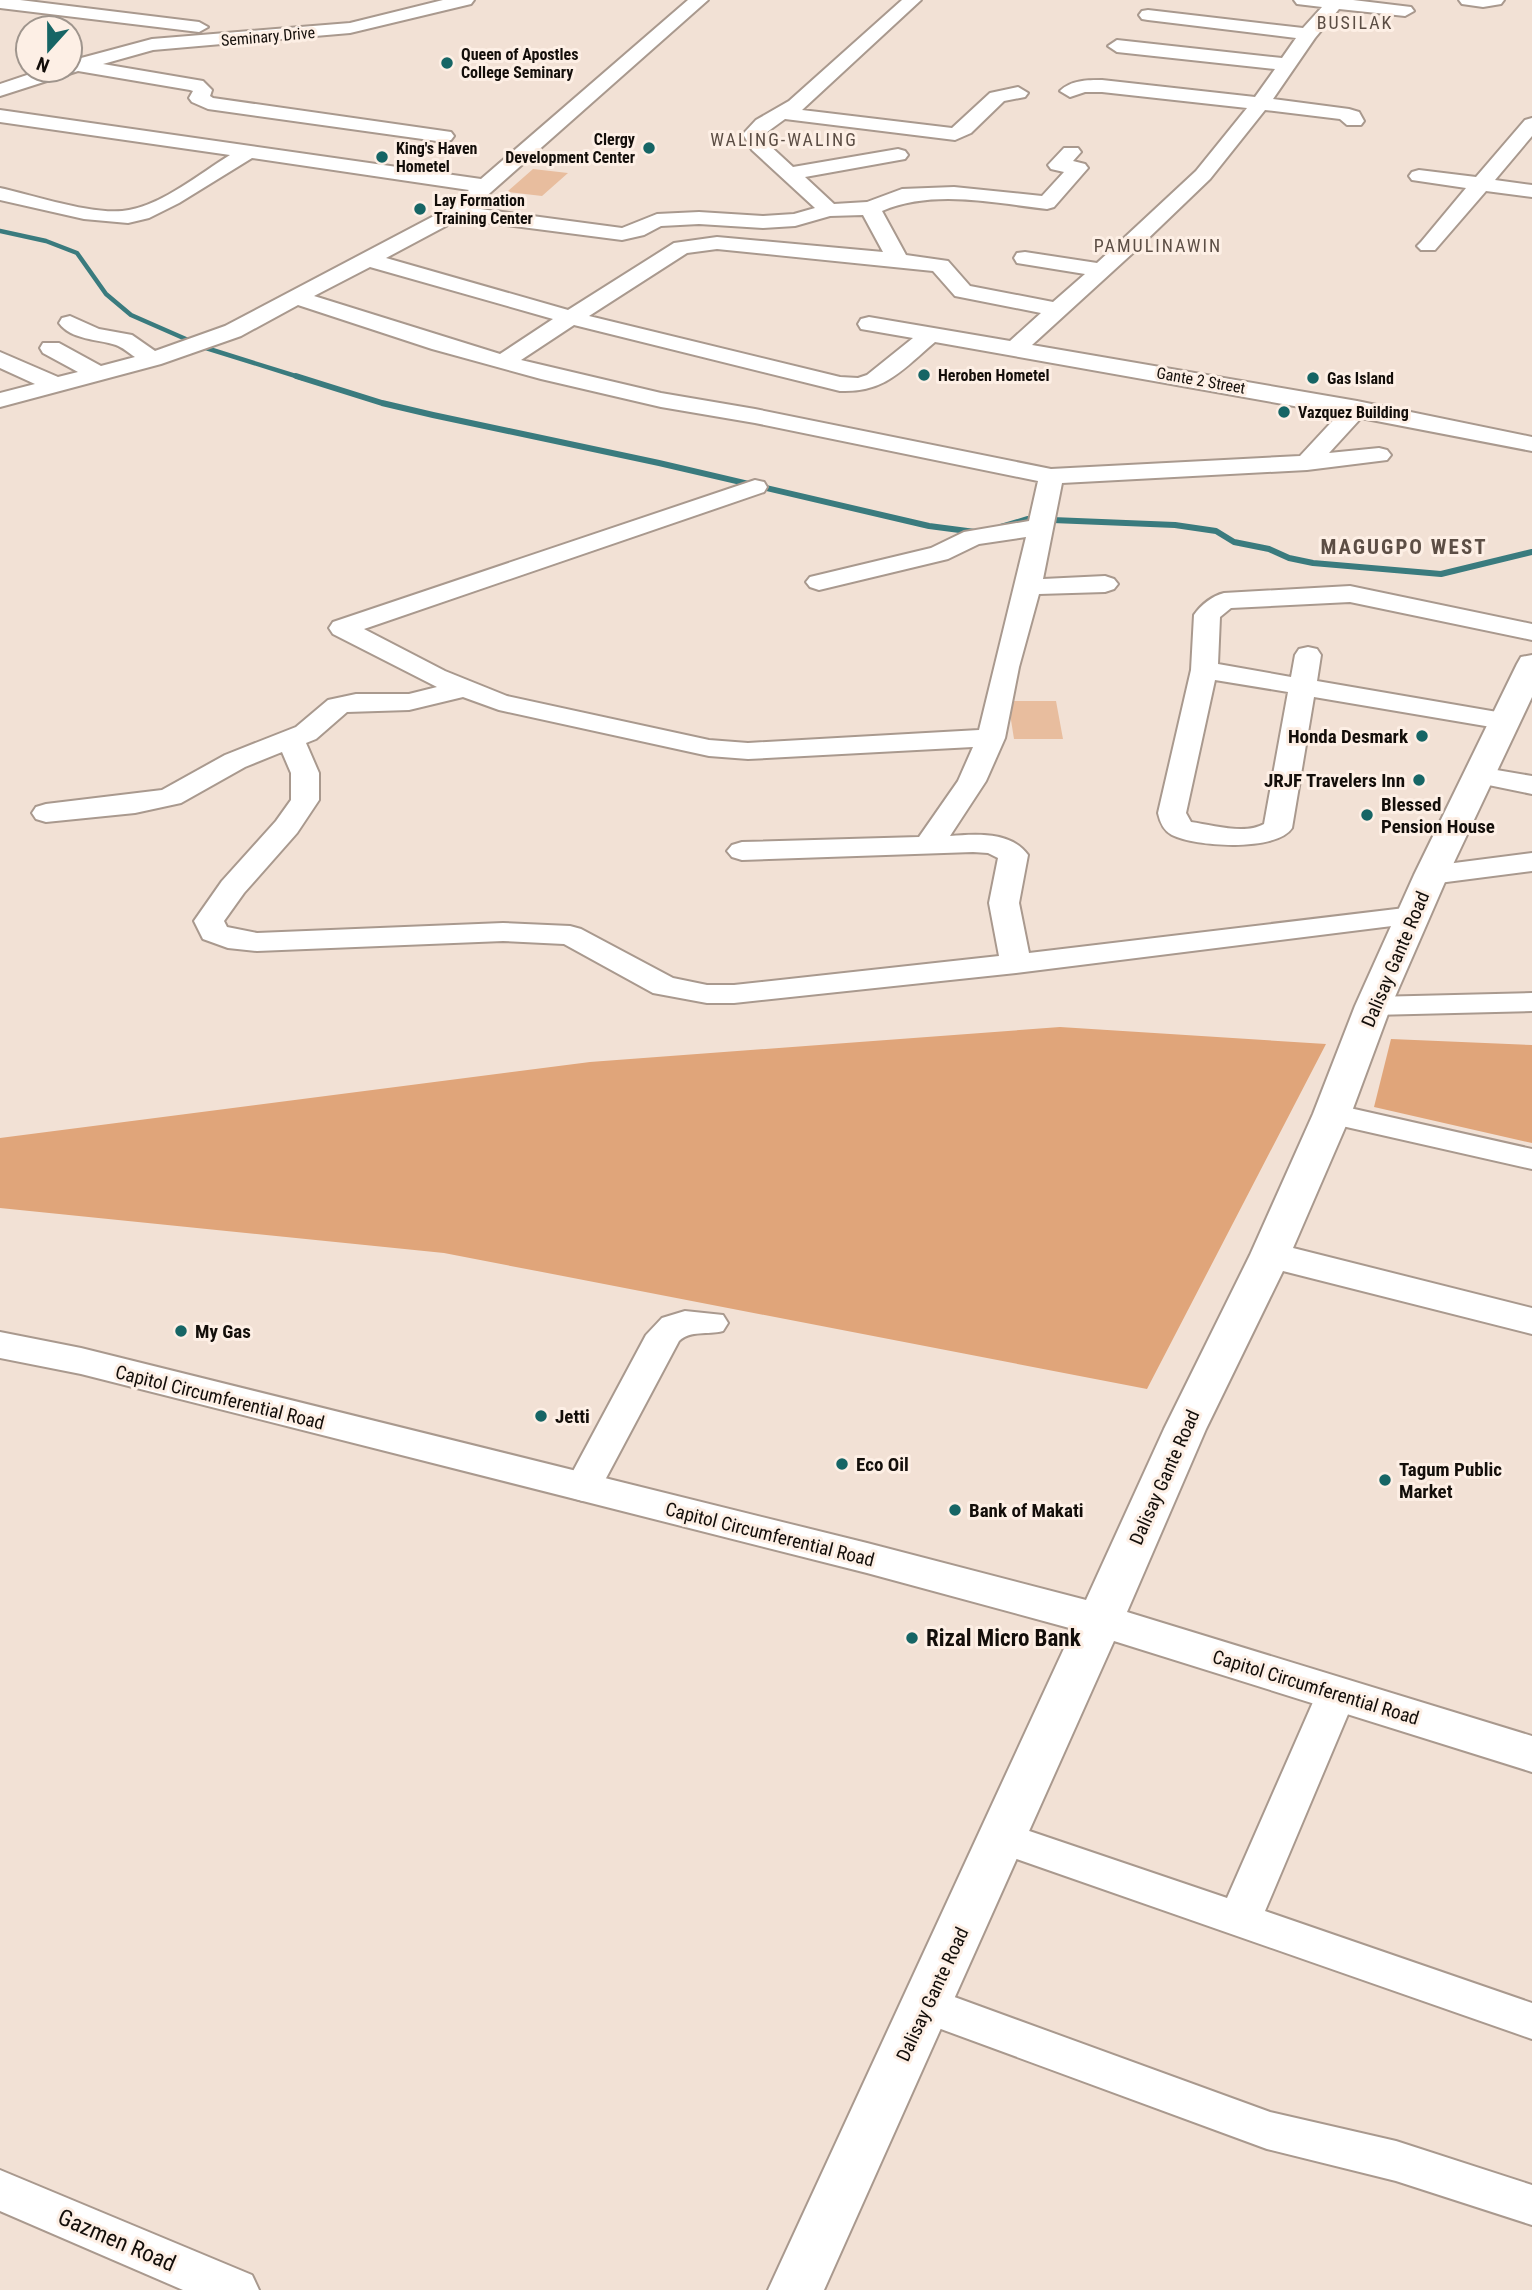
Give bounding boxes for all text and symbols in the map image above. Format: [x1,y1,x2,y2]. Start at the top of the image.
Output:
district label: BUSILAK [1317,12,1393,33]
north arrow [14,14,84,84]
street label: Seminary Drive [220,23,316,50]
place label: Queen of Apostles College Seminary [461,45,578,82]
text: N [34,52,53,77]
marker: Queen of Apostles College Seminary [439,55,455,71]
district label: WALING-WALING [710,129,858,150]
place label: Clergy Development Center [505,130,635,167]
place label: King's Haven Hometel [396,139,478,176]
marker: Clergy Development Center [641,140,657,156]
marker: King's Haven Hometel [374,149,390,165]
place label: Lay Formation Training Center [434,191,533,228]
marker: Lay Formation Training Center [412,201,428,217]
district label: PAMULINAWIN [1094,235,1222,256]
street label: Gante 2 Street [1155,363,1247,398]
place label: Heroben Hometel [938,366,1050,385]
marker: Heroben Hometel [916,367,932,383]
place label: Gas Island [1327,369,1394,388]
marker: Gas Island [1305,370,1321,386]
place label: Vazquez Building [1298,403,1409,422]
marker: Vazquez Building [1276,404,1292,420]
district label: MAGUGPO WEST [1320,535,1488,559]
place label: Honda Desmark [1288,725,1409,748]
marker: Honda Desmark [1414,728,1430,744]
place label: JRJF Travelers Inn [1264,769,1405,792]
marker: JRJF Travelers Inn [1411,772,1427,788]
place label: Blessed Pension House [1381,793,1495,838]
marker: Blessed Pension House [1359,807,1375,823]
street label: Dalisay Gante Road [1357,888,1434,1030]
place label: My Gas [195,1320,251,1343]
marker: My Gas [173,1323,189,1339]
street label: Capitol Circumferential Road [113,1360,327,1435]
place label: Jetti [555,1405,590,1428]
street label: Dalisay Gante Road [1124,1406,1204,1548]
marker: Jetti [533,1408,549,1424]
place label: Eco Oil [856,1453,909,1476]
marker: Eco Oil [834,1456,850,1472]
place label: Tagum Public Market [1399,1458,1502,1503]
marker: Tagum Public Market [1377,1472,1393,1488]
street label: Capitol Circumferential Road [663,1497,877,1572]
place label: Bank of Makati [969,1499,1084,1522]
marker: Bank of Makati [947,1502,963,1518]
place label: Rizal Micro Bank [926,1625,1082,1652]
marker: Rizal Micro Bank [904,1630,920,1646]
street label: Capitol Circumferential Road [1210,1645,1422,1730]
street label: Dalisay Gante Road [891,1924,974,2065]
street label: Gazmen Road [54,2204,180,2277]

